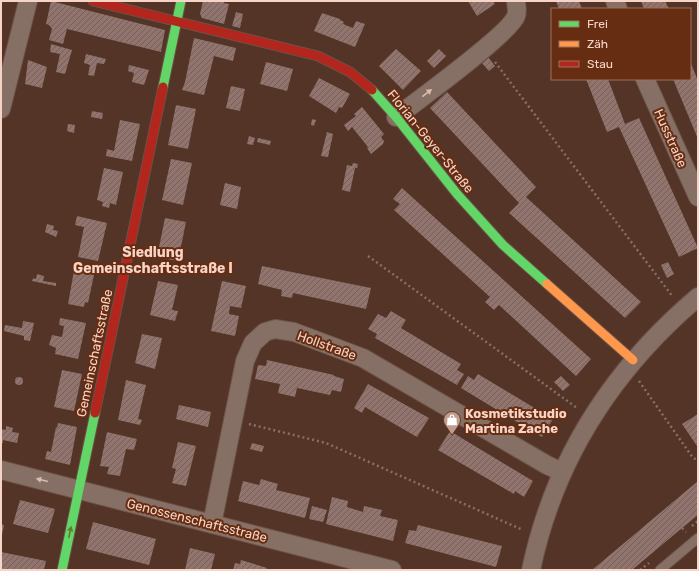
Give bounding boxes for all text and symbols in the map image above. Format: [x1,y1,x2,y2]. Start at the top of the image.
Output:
legend [551,8,691,80]
text: Frei [587,17,608,31]
text: Zäh [587,37,608,51]
text: Stau [587,57,613,71]
street label: Florian-Geyer-Straße [384,87,477,196]
one-way arrow [421,89,432,97]
street label: Husstraße [651,107,690,170]
district label: Siedlung Gemeinschaftsstraße I [73,244,233,277]
street label: Gemeinschaftsstraße [74,288,115,418]
street label: Hollstraße [295,328,358,363]
place label: Kosmetikstudio Martina Zache [465,406,567,436]
shop icon: Kosmetikstudio Martina Zache [442,410,462,435]
one-way arrow [35,477,47,483]
street label: Genossenschaftsstraße [125,496,269,545]
one-way arrow [68,526,74,538]

